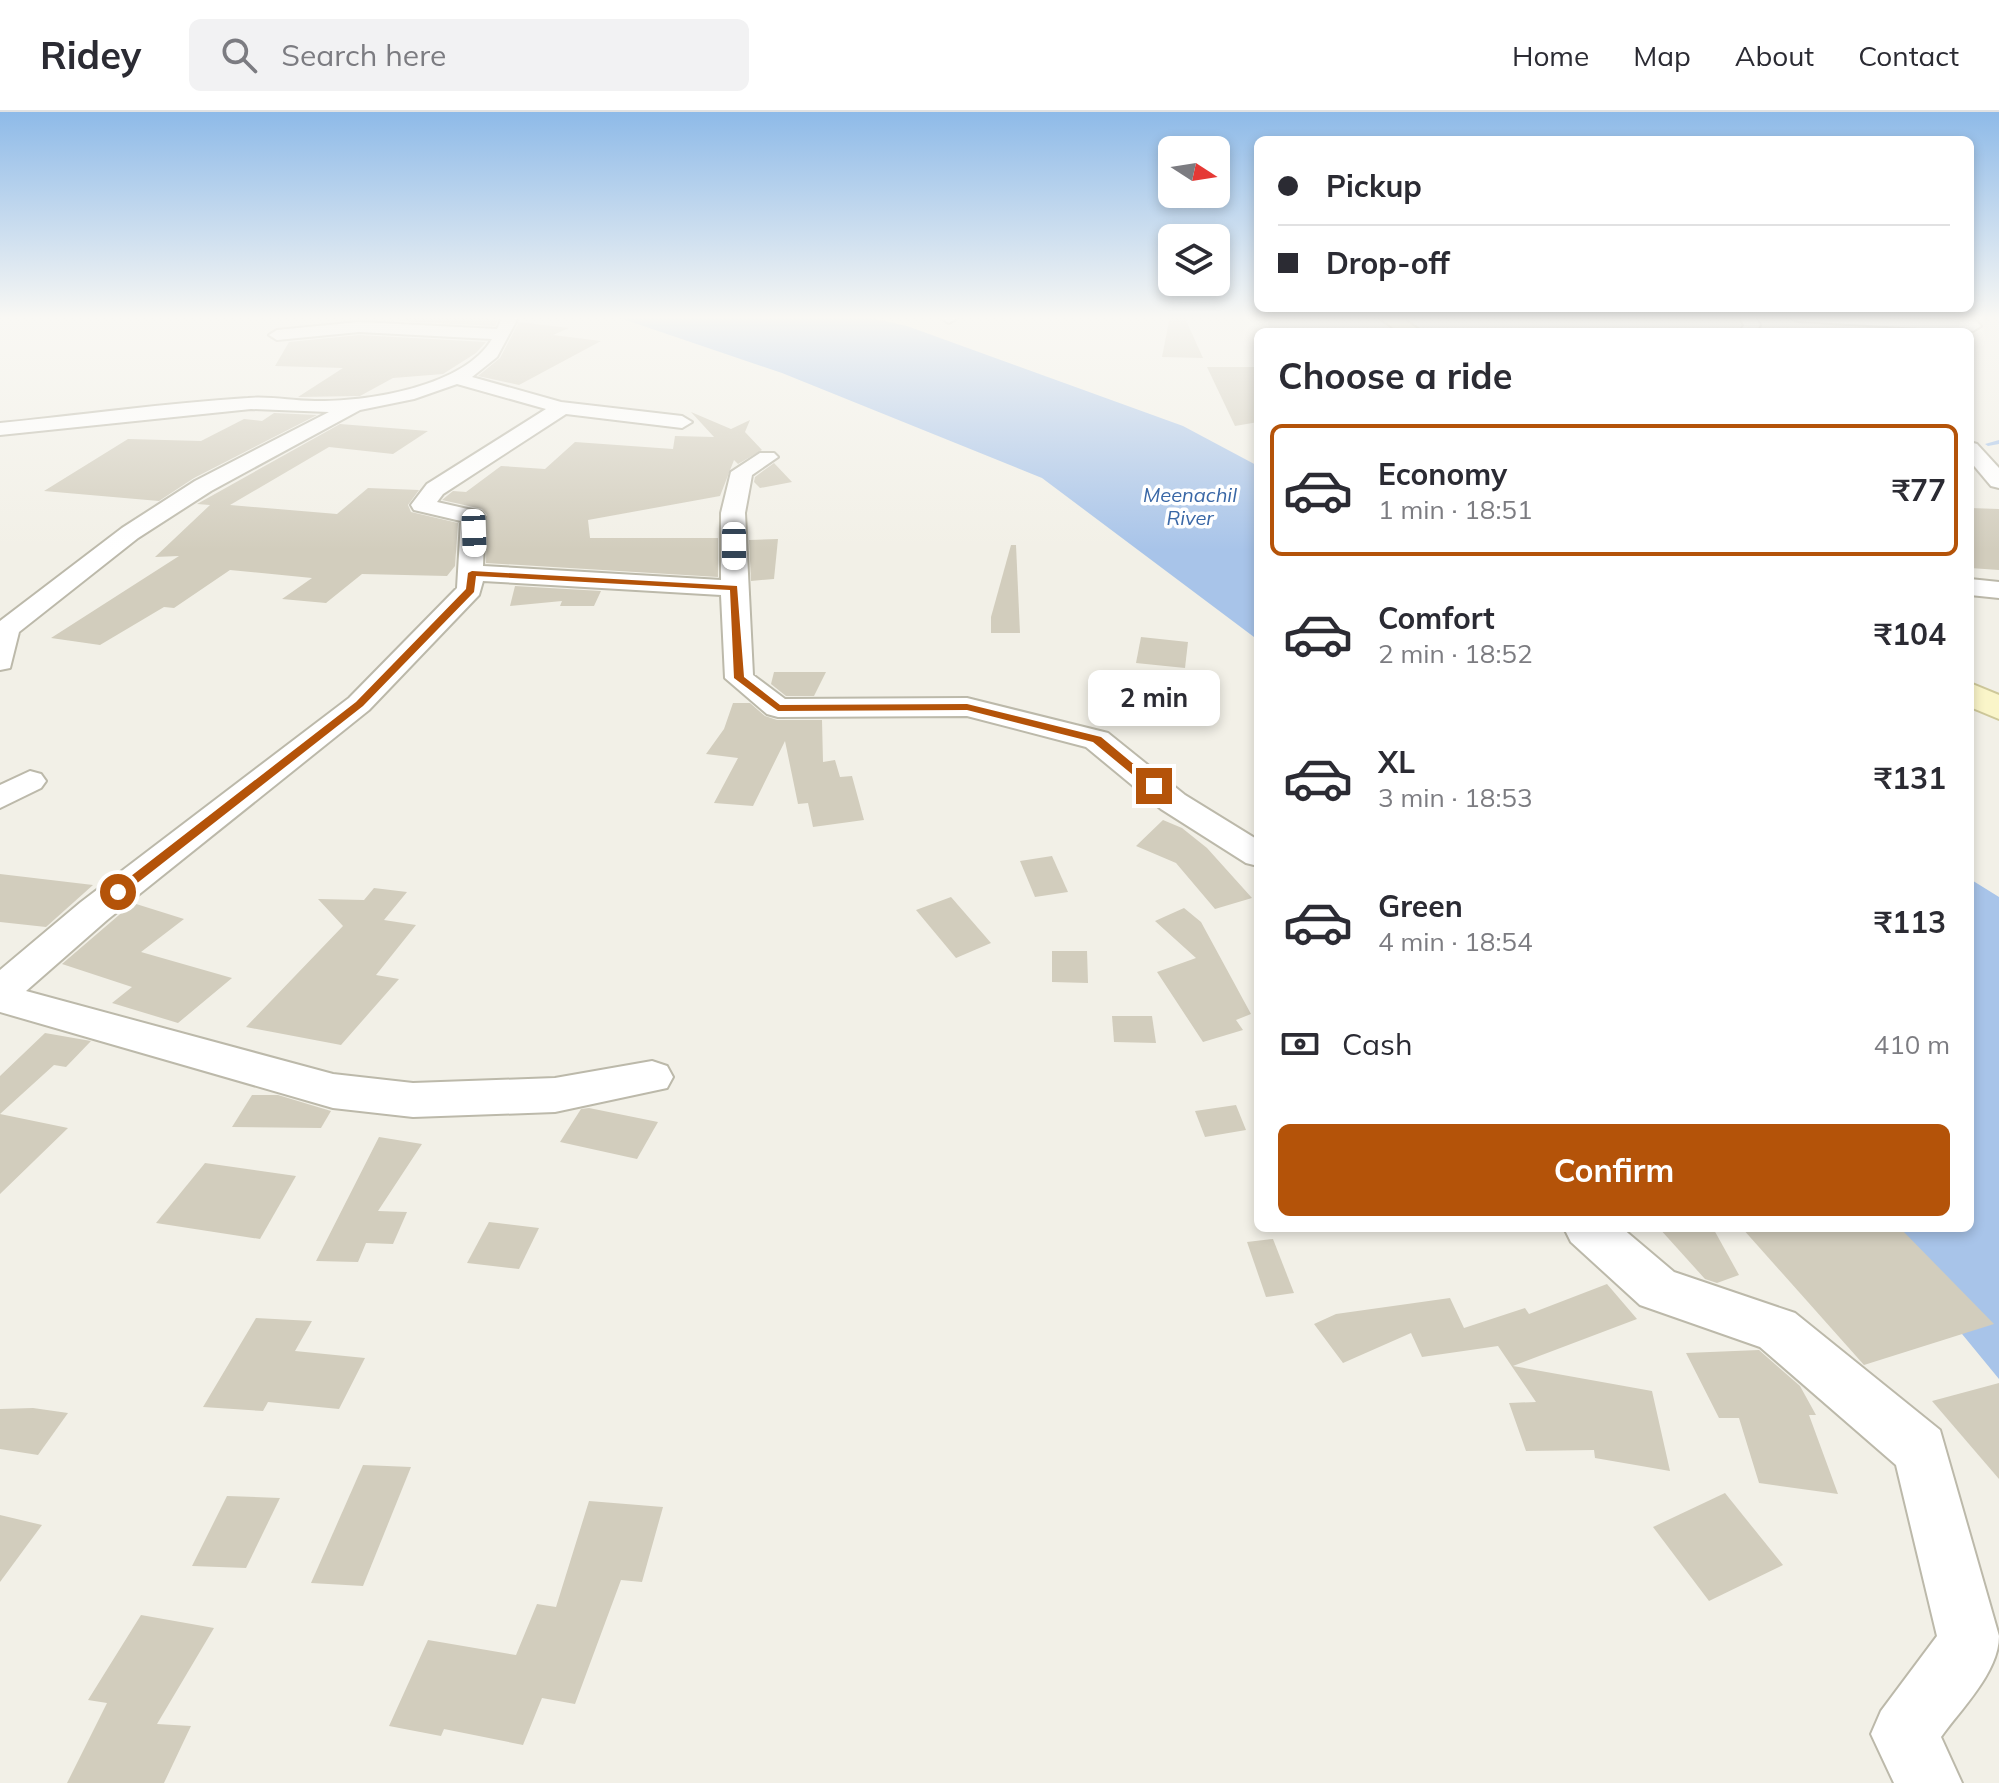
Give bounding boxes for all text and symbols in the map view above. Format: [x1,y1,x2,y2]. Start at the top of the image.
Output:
search box [189,19,749,91]
text: Ridey [40,31,141,79]
icon: search [217,33,261,77]
text: Search here [281,36,446,74]
text: Home [1512,38,1589,73]
text: Map [1633,38,1691,73]
text: About [1735,38,1814,73]
text: Contact [1858,38,1959,73]
north arrow [1158,136,1230,208]
map controls [1158,136,1230,296]
text: Pickup [1326,167,1422,205]
button: layers [1158,224,1230,296]
text: Drop-off [1326,244,1450,282]
text: Choose a ride [1278,353,1512,398]
icon: car [1282,454,1354,526]
text: Economy [1378,455,1507,493]
text: ₹77 [1892,471,1946,509]
water label: Meenachil River [1143,482,1237,530]
text: 1 min · 18:51 [1378,493,1533,526]
car [461,509,487,557]
car [722,522,746,570]
icon: car [1282,598,1354,670]
text: Comfort [1378,599,1495,637]
text: ₹104 [1874,615,1946,653]
text: 2 min · 18:52 [1378,637,1533,670]
callout: 2 min [1088,670,1220,726]
text: 2 min [1120,681,1188,714]
icon: car [1282,742,1354,814]
text: XL [1378,743,1415,781]
text: ₹131 [1874,759,1946,797]
route end [1136,768,1172,804]
text: 3 min · 18:53 [1378,781,1533,814]
route start [100,874,136,910]
icon: car [1282,886,1354,958]
text: Green [1378,887,1463,925]
text: ₹113 [1874,903,1946,941]
text: 4 min · 18:54 [1378,925,1533,958]
icon: cash [1278,1022,1322,1066]
text: Cash [1342,1025,1413,1063]
text: 410 m [1874,1028,1950,1061]
button: Confirm [1278,1124,1950,1216]

